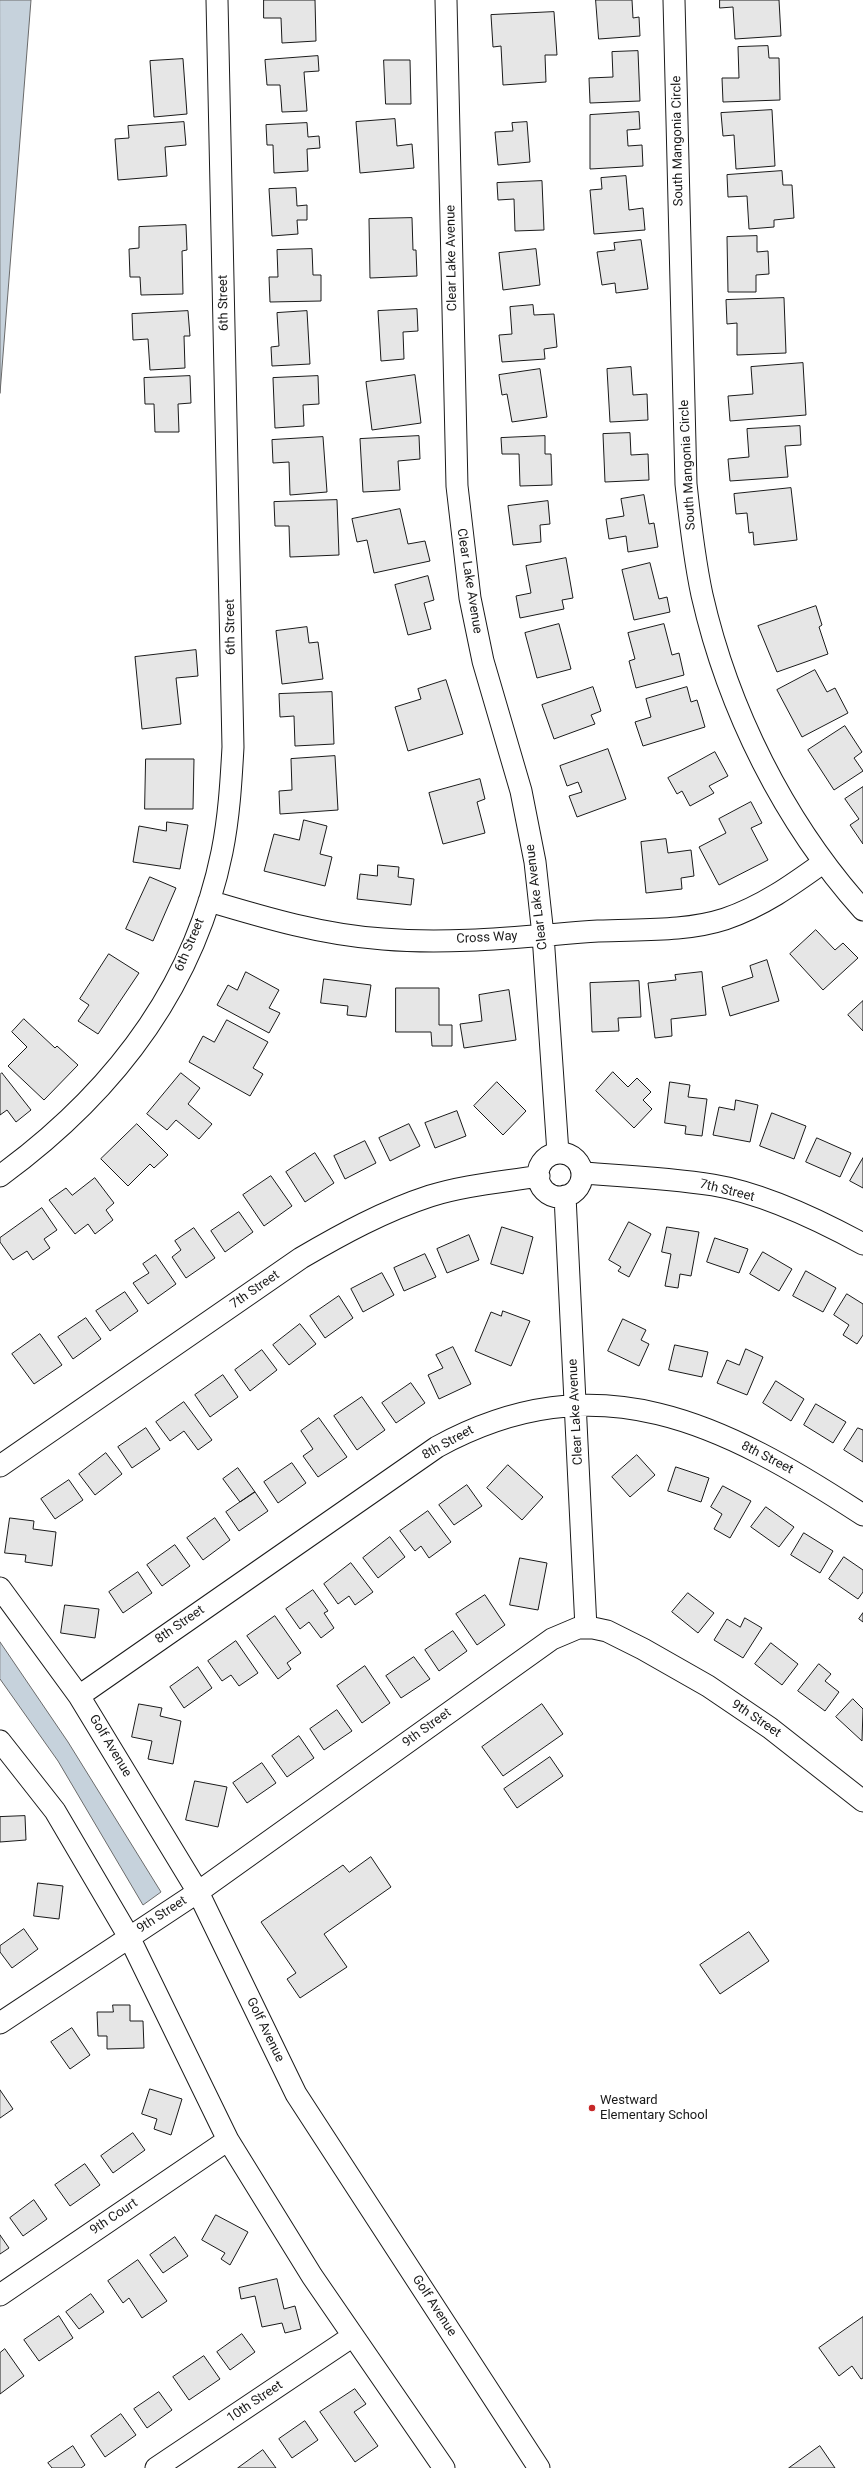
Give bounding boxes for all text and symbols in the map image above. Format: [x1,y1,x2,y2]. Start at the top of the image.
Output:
street label: South Mangonia Circle [669,76,687,206]
street label: Clear Lake Avenue [443,205,461,311]
street label: 6th Street [216,275,232,331]
street label: South Mangonia Circle [677,399,699,531]
street label: Clear Lake Avenue [453,527,485,635]
street label: 6th Street [223,599,239,655]
street label: Clear Lake Avenue [523,843,551,951]
street label: 6th Street [172,916,208,974]
street label: Cross Way [456,929,518,947]
street label: 7th Street [698,1177,756,1205]
street label: 7th Street [227,1267,283,1313]
street label: Clear Lake Avenue [565,1358,587,1466]
street label: 8th Street [420,1423,476,1463]
street label: 8th Street [738,1438,796,1478]
street label: 8th Street [152,1602,208,1648]
street label: 9th Street [728,1697,784,1741]
street label: 9th Street [400,1705,454,1751]
street label: Golf Avenue [85,1712,135,1780]
street label: 9th Street [134,1893,190,1937]
street label: Golf Avenue [243,1995,287,2065]
place label: Westward Elementary School [600,2093,708,2124]
marker: Westward Elementary School [587,2103,597,2113]
street label: 9th Court [87,2195,141,2239]
street label: Golf Avenue [408,2273,460,2339]
street label: 10th Street [224,2378,286,2426]

